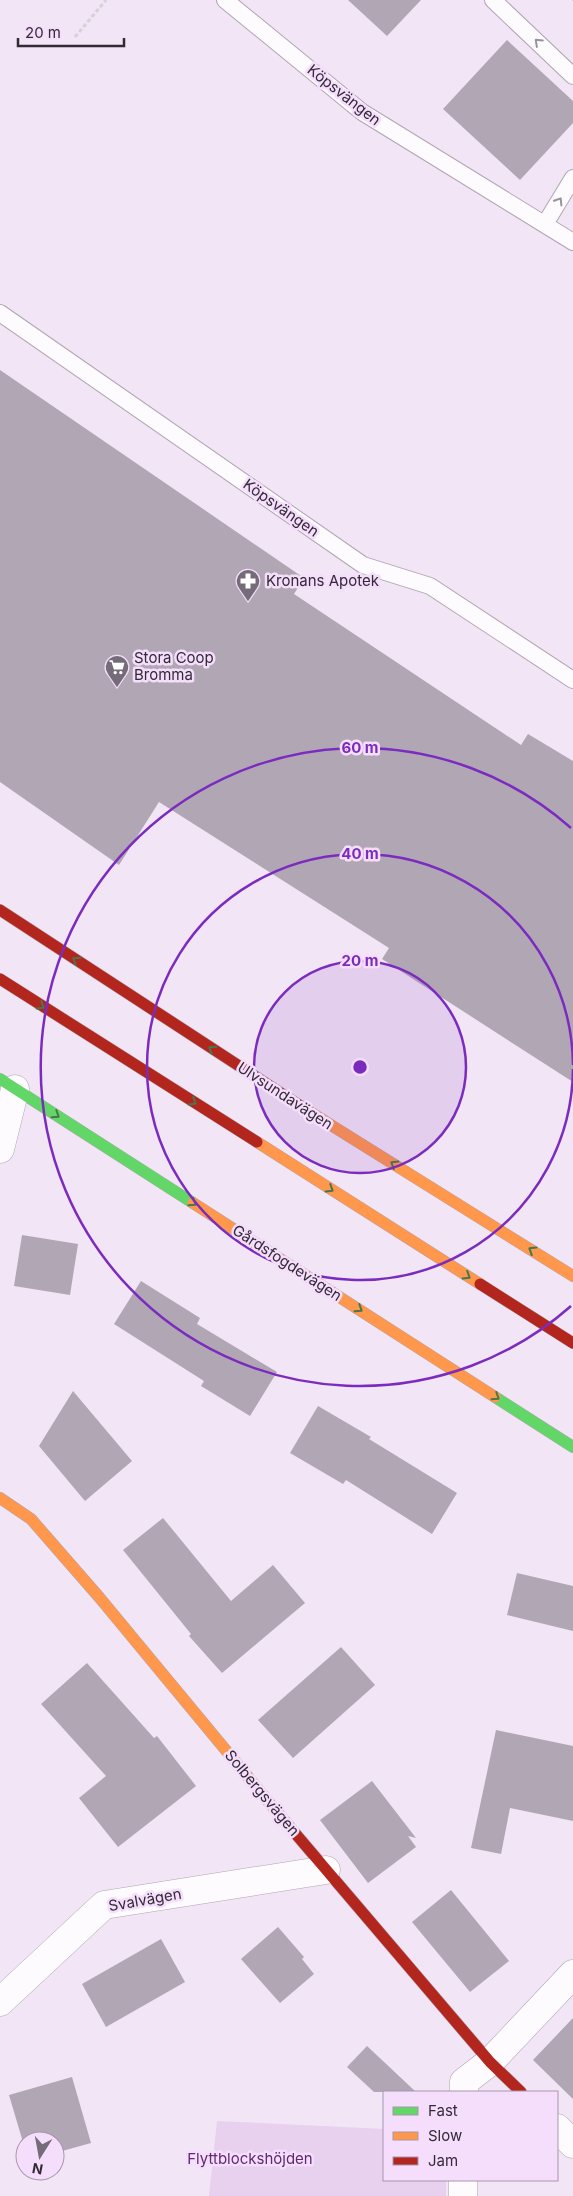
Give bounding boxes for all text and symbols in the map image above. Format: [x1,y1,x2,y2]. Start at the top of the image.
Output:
scale bar [18,15,124,47]
text: 20 m [25,23,61,42]
one-way arrow [534,39,543,48]
street label: Köpsvängen [304,60,385,129]
one-way arrow [552,198,562,207]
street label: Köpsvängen [240,475,323,541]
pharmacy icon: Kronans Apotek [235,568,261,602]
place label: Kronans Apotek [266,571,380,590]
place label: Stora Coop Bromma [134,648,214,684]
supermarket icon: Stora Coop Bromma [104,654,130,688]
text: 60 m [341,738,379,757]
text: 40 m [341,844,379,863]
text: 20 m [342,951,378,970]
one-way arrow [73,956,82,966]
one-way arrow [36,999,45,1009]
one-way arrow [209,1045,218,1055]
street label: Ulvsundavägen [234,1058,337,1133]
centre of rings [351,1058,369,1076]
one-way arrow [187,1096,197,1105]
one-way arrow [50,1109,60,1118]
one-way arrow [390,1161,399,1171]
one-way arrow [325,1183,334,1192]
one-way arrow [187,1196,196,1206]
street label: Gårdsfogdevägen [229,1220,346,1305]
one-way arrow [528,1247,537,1257]
one-way arrow [462,1270,471,1280]
one-way arrow [354,1303,363,1313]
one-way arrow [490,1391,499,1401]
street label: Solbergsvägen [221,1746,304,1839]
street label: Svalvägen [107,1884,183,1915]
legend [383,2091,558,2181]
text: Fast [428,2101,458,2120]
text: Slow [428,2126,462,2145]
north arrow [15,2131,65,2181]
park label: Flyttblockshöjden [187,2149,313,2168]
text: Jam [428,2151,458,2170]
text: N [31,2160,44,2179]

